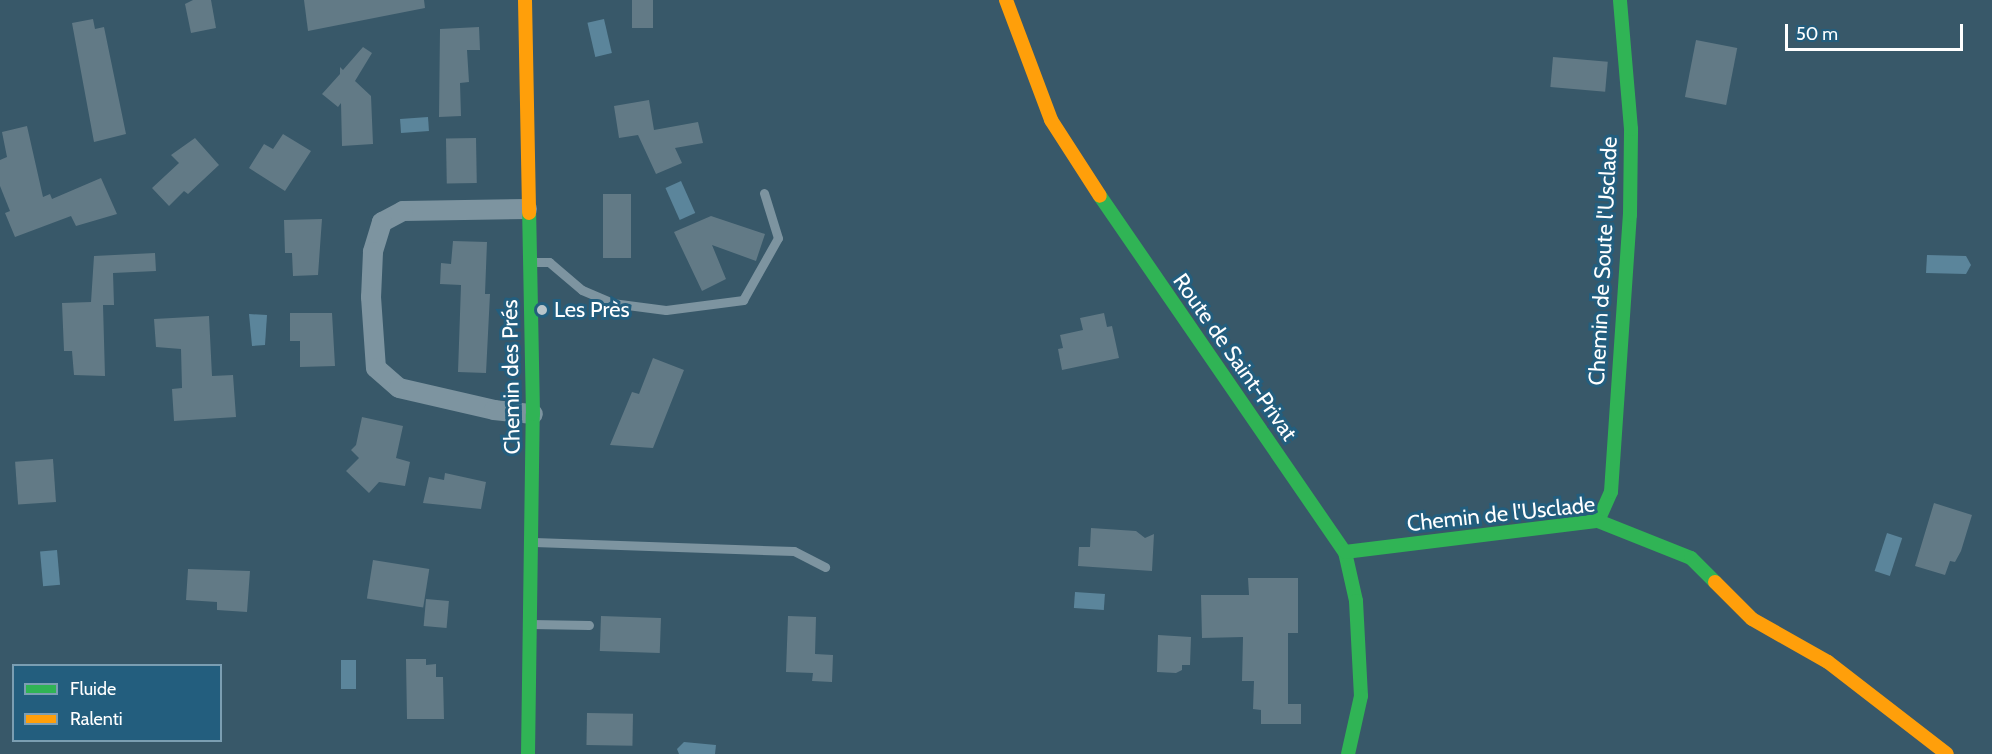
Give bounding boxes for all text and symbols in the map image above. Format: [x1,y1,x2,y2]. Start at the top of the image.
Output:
scale bar [1788,12,1966,50]
text: 50 m [1796,23,1838,45]
street label: Chemin de Soute l'Usclade [1583,136,1623,386]
street label: Route de Saint-Privat [1167,268,1303,446]
place label: Les Près [554,297,630,323]
street label: Chemin des Prés [496,299,526,455]
marker: Les Près [535,303,549,317]
street label: Chemin de l'Usclade [1406,491,1596,537]
legend [12,664,222,742]
text: Fluide [70,678,116,700]
text: Ralenti [70,708,123,730]

